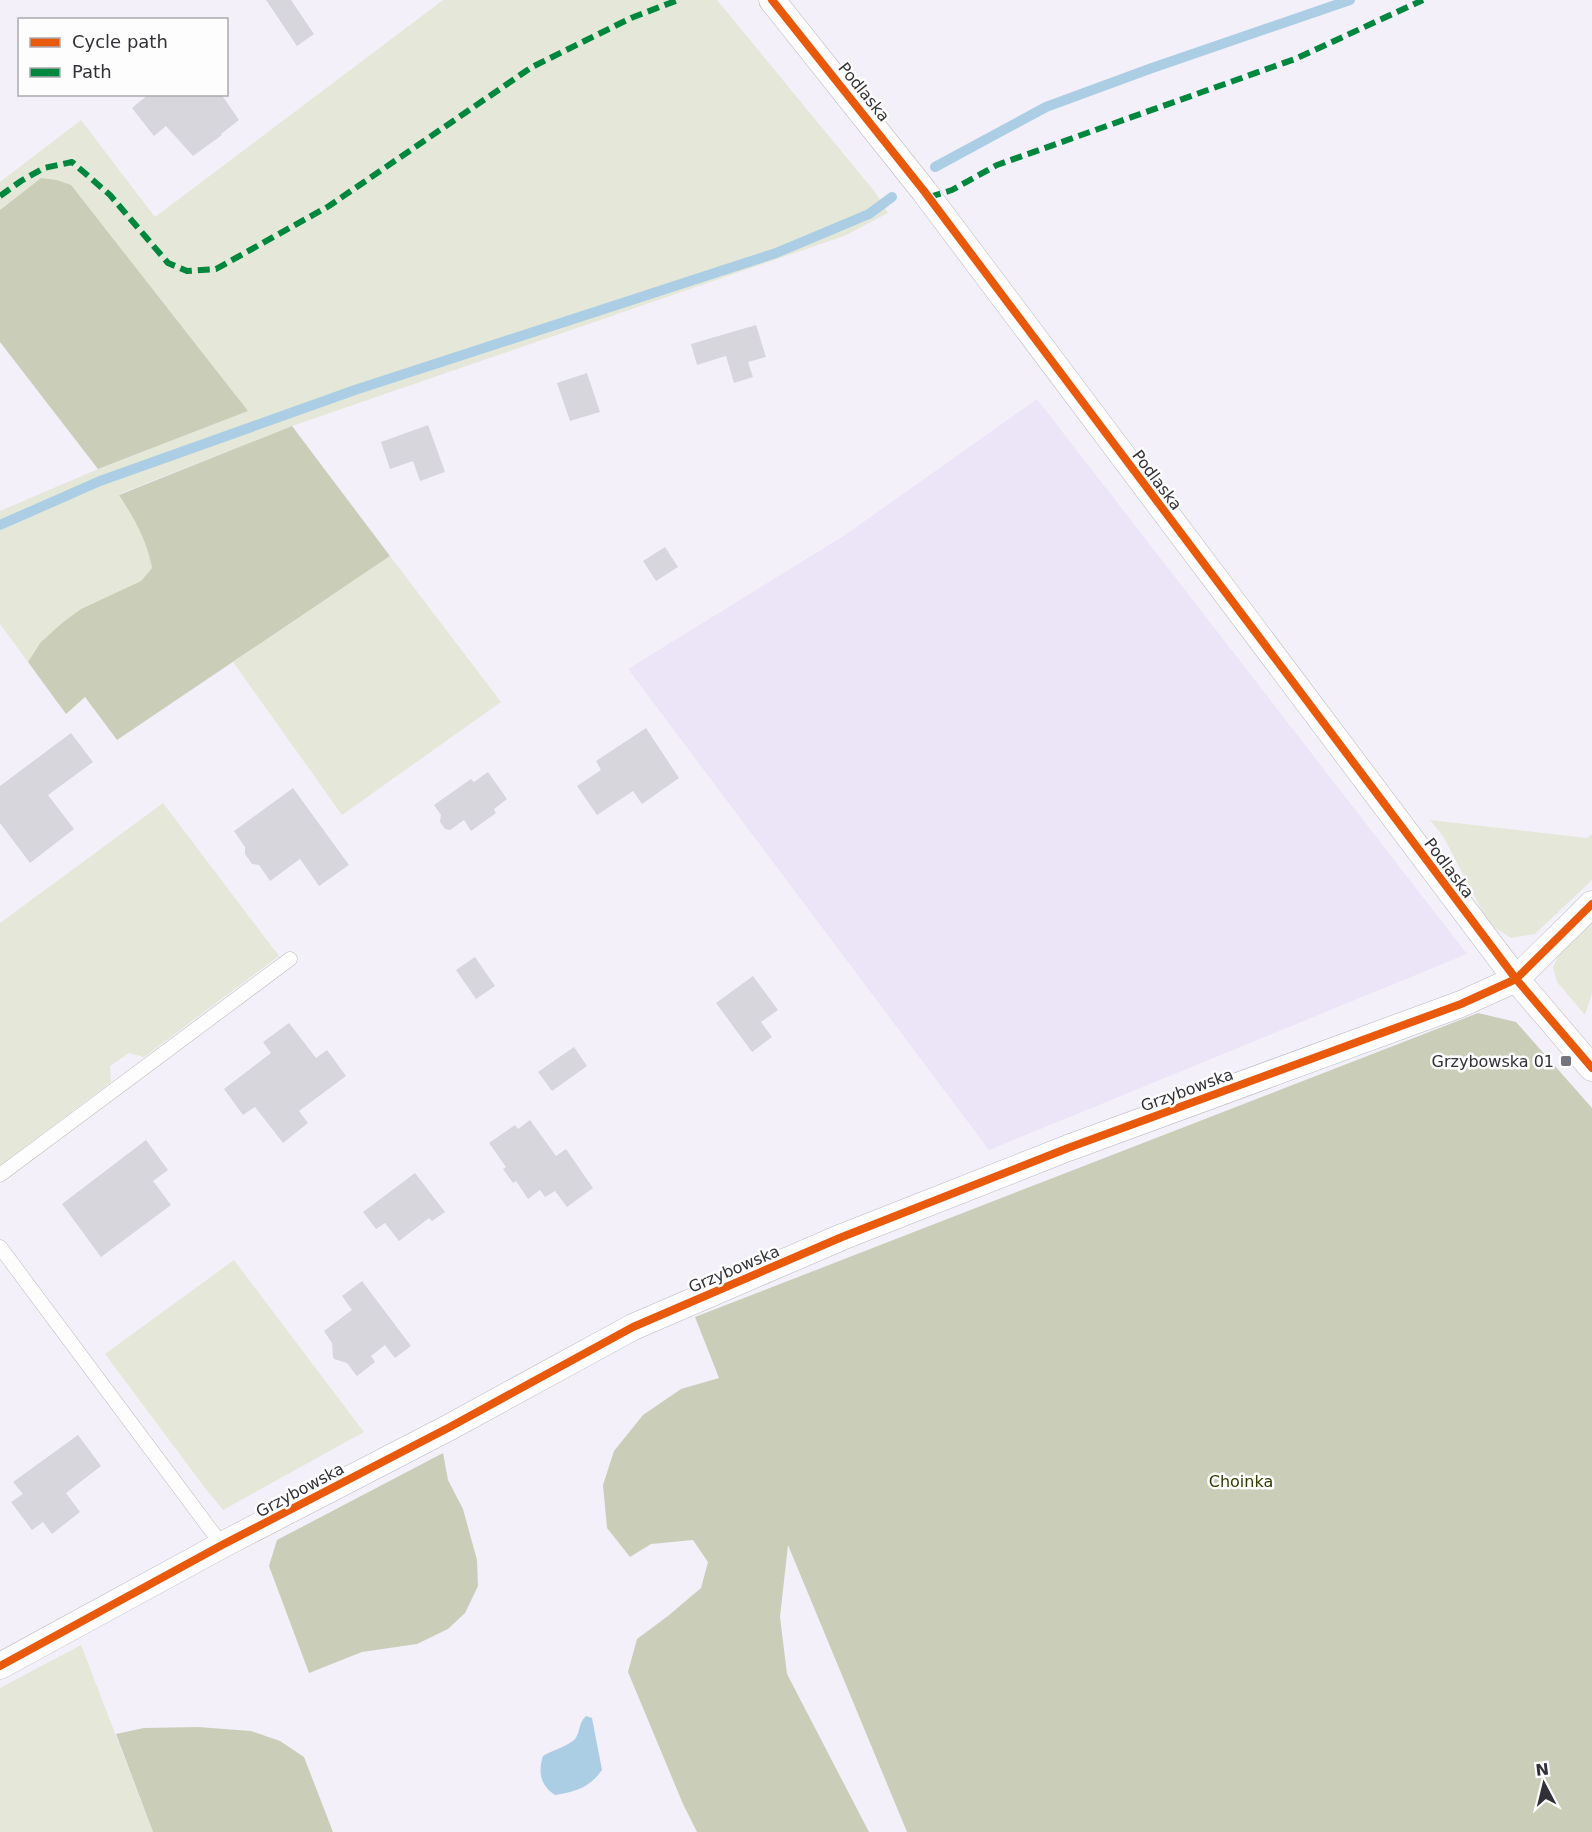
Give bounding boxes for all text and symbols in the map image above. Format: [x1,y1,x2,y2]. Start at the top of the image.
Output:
legend [18,18,228,96]
text: Cycle path [72,31,168,52]
street label: Podlaska [834,59,894,125]
text: Path [72,61,112,82]
street label: Podlaska [1128,446,1186,514]
street label: Podlaska [1420,834,1478,902]
place label: Grzybowska 01 [1432,1052,1554,1071]
marker: Grzybowska 01 [1559,1054,1573,1068]
street label: Grzybowska [1138,1064,1236,1116]
street label: Grzybowska [686,1241,782,1297]
street label: Grzybowska [253,1459,347,1521]
park label: Choinka [1209,1472,1273,1491]
north arrow [1514,1754,1574,1814]
text: N [1534,1759,1550,1780]

